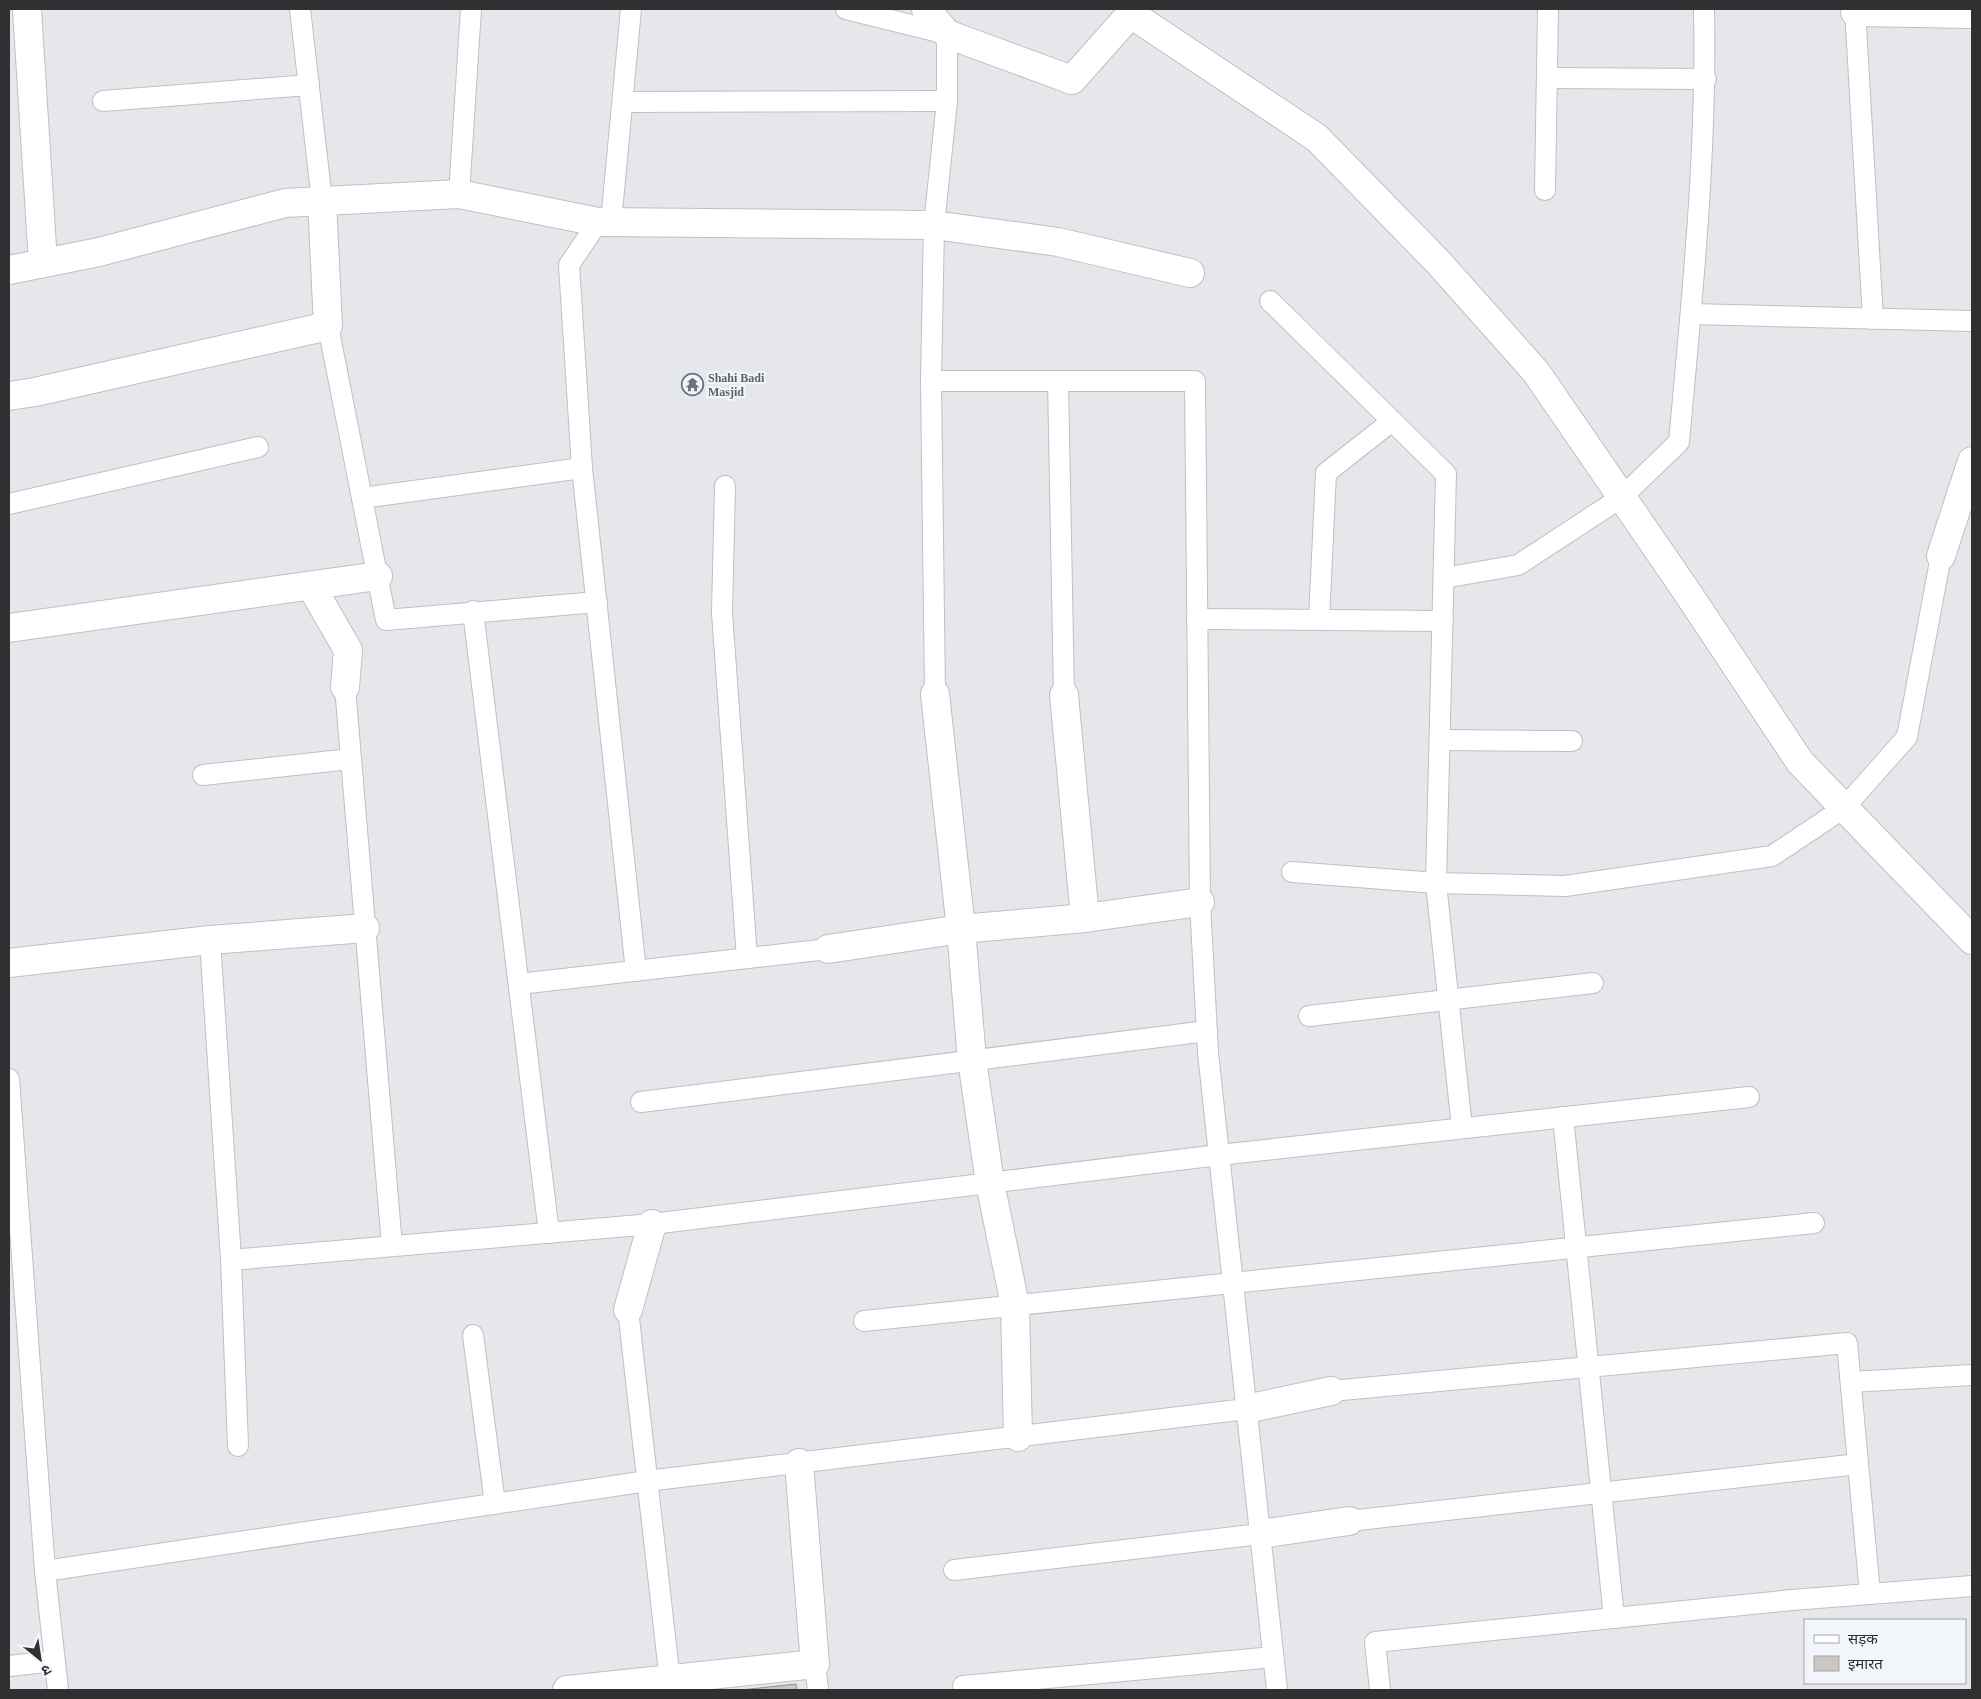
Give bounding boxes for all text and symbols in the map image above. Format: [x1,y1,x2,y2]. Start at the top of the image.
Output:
place label: Shahi Badi Masjid [708,371,765,399]
temple icon: Shahi Badi Masjid [680,373,704,397]
legend [1804,1619,1966,1684]
text: सड़क [1848,1631,1878,1647]
north arrow [15,1634,65,1684]
text: इमारत [1848,1656,1883,1672]
text: उ [38,1661,54,1679]

